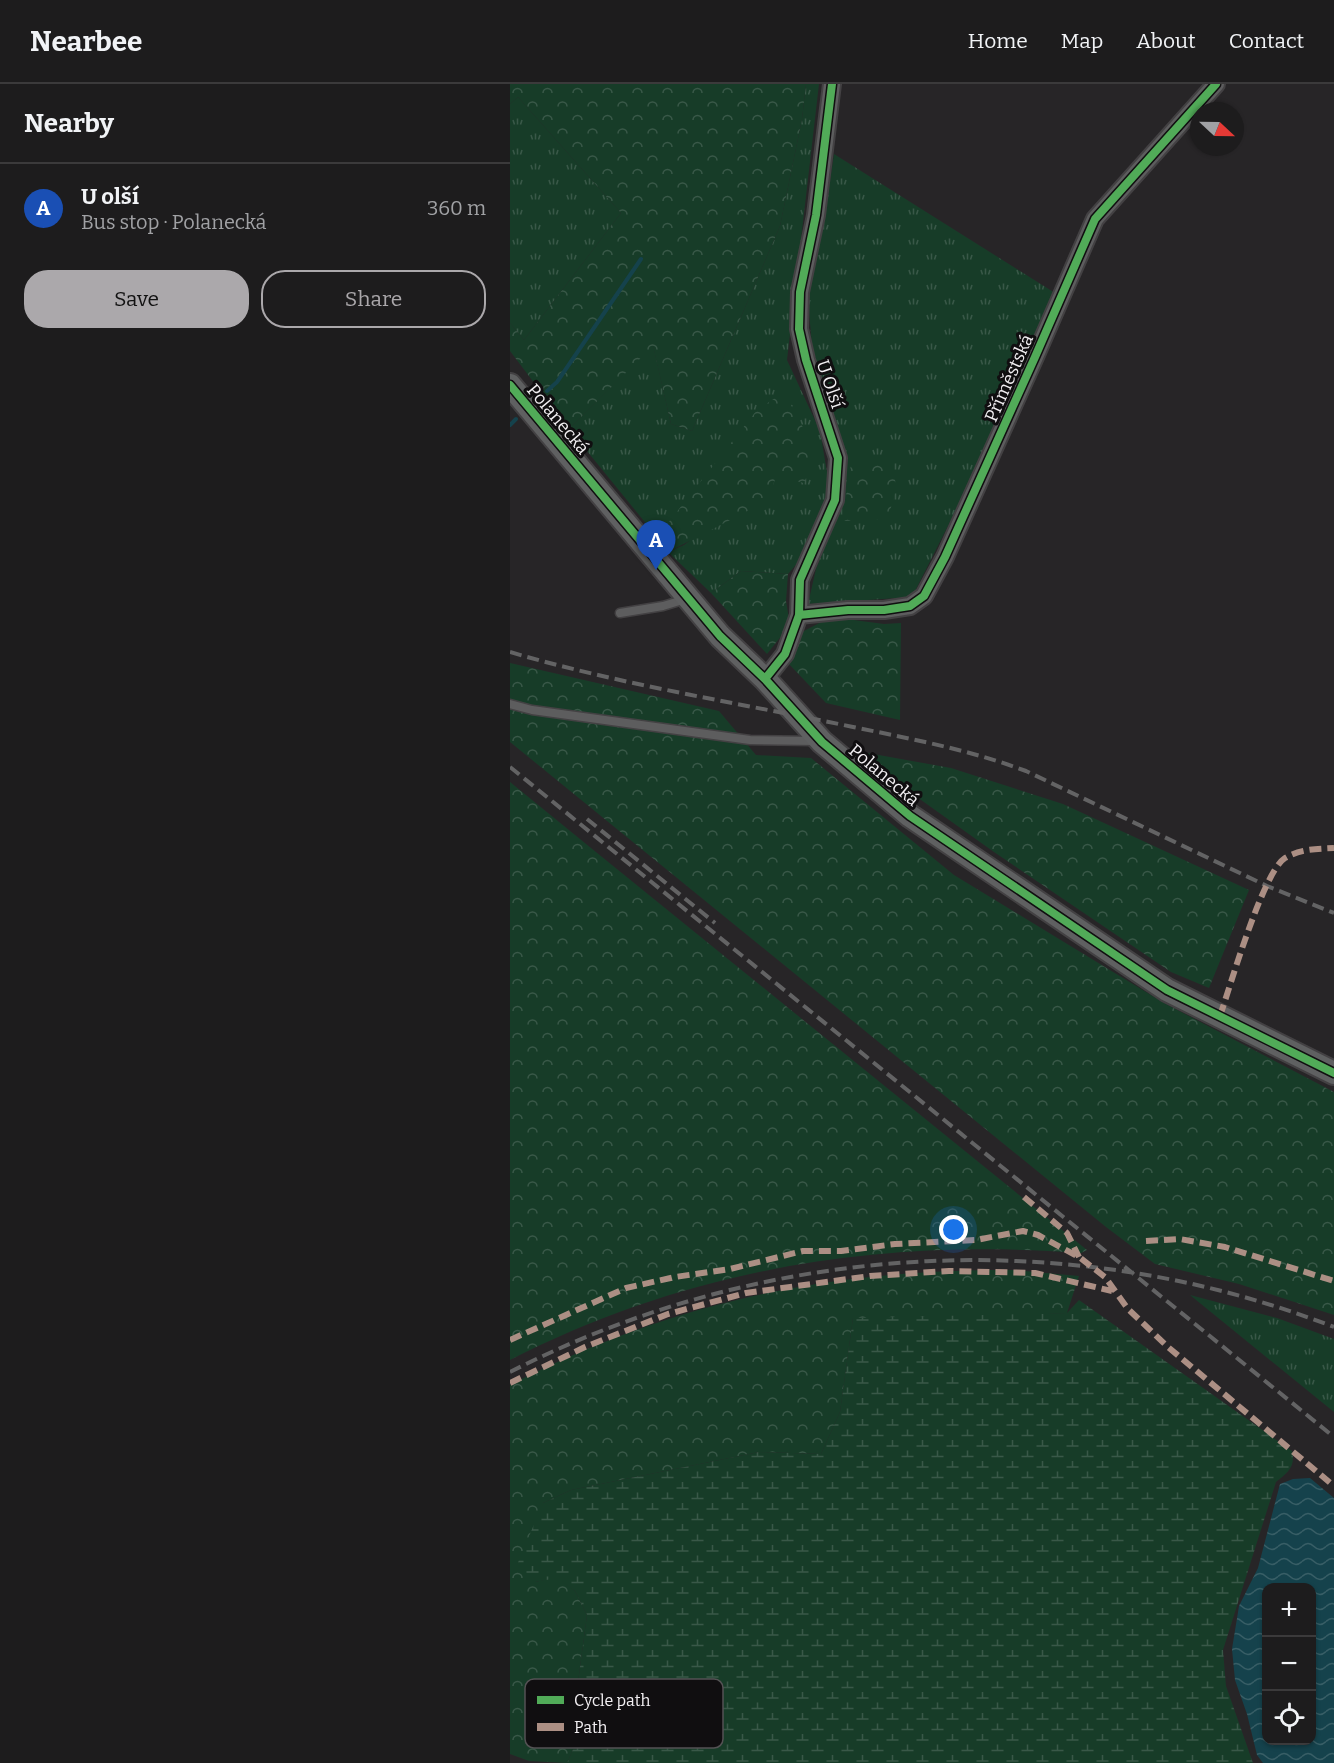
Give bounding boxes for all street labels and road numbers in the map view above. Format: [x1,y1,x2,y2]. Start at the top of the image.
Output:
street label: Příměstská [980,331,1038,425]
street label: U Olší [812,357,849,412]
street label: Polanecká [522,379,594,459]
street label: Polanecká [844,739,924,811]

